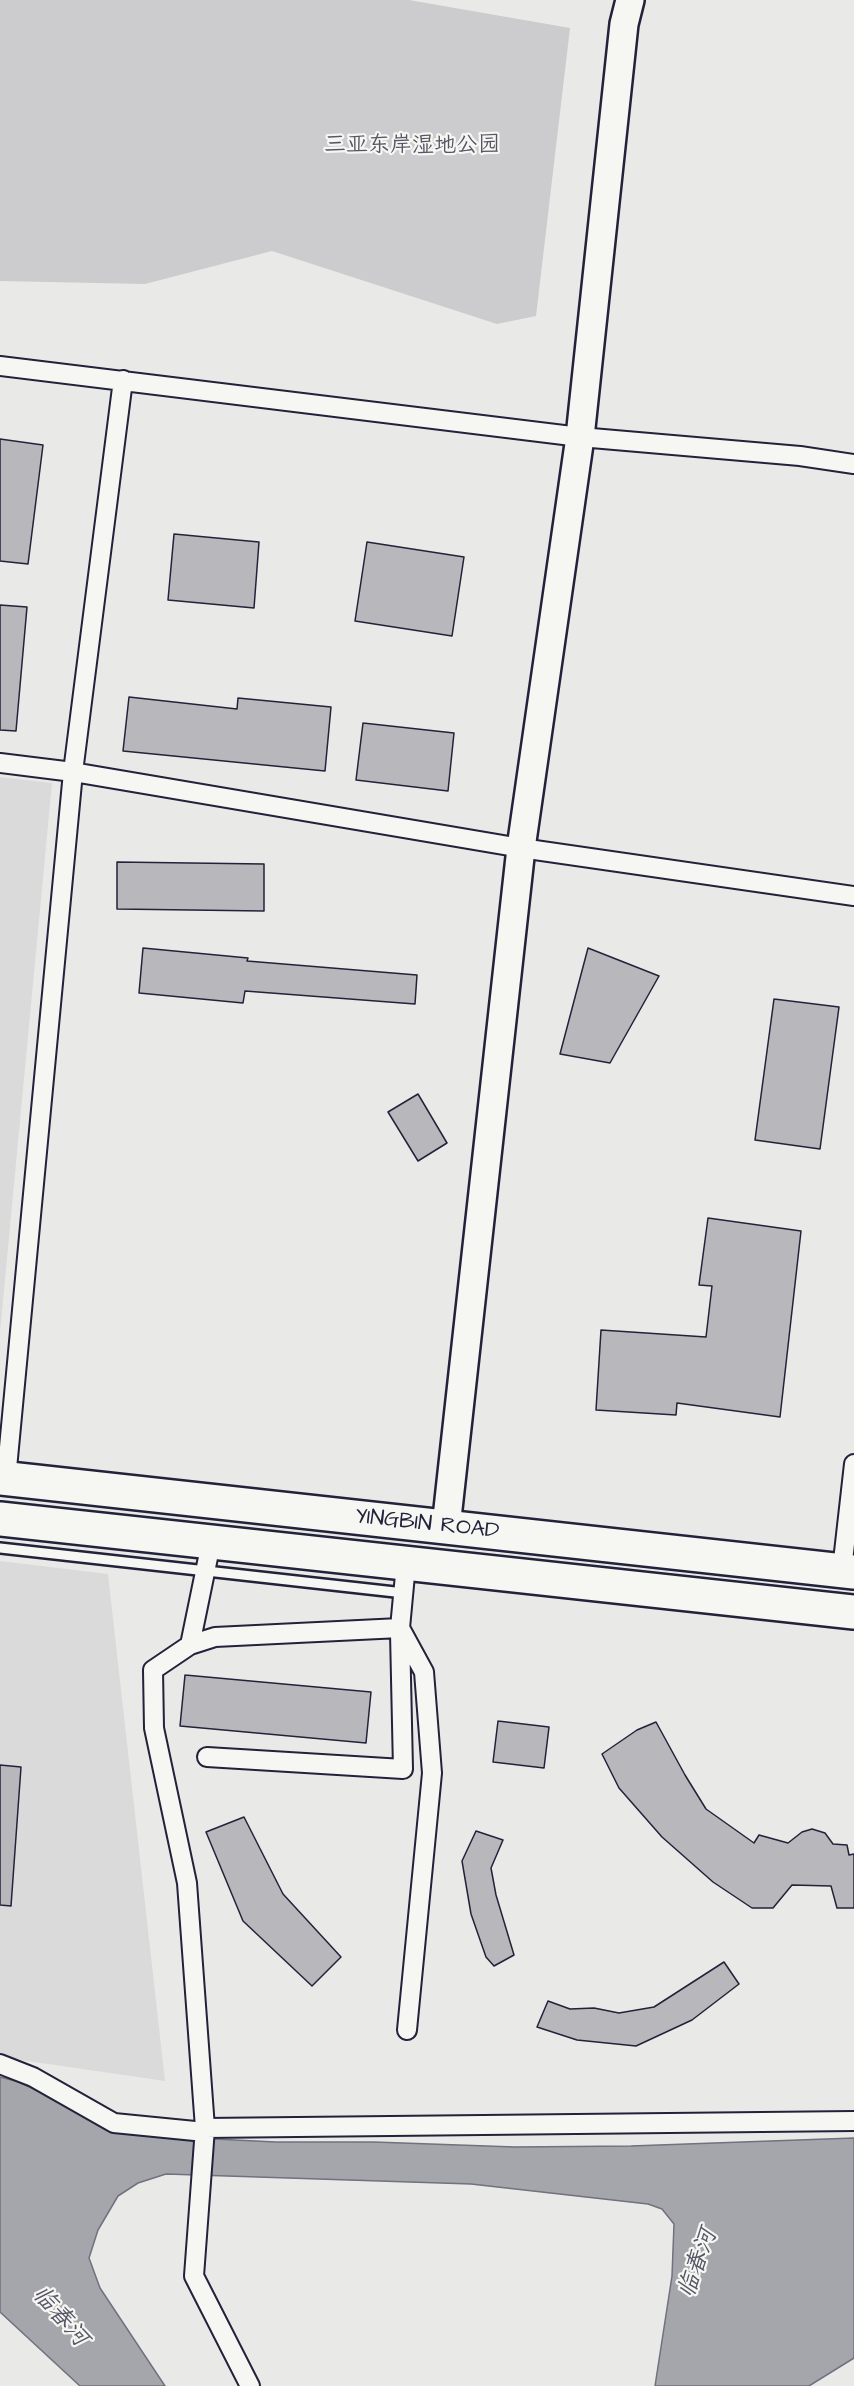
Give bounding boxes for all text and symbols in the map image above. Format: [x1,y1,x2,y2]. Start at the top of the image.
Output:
park label: 三亚东岸湿地公园 [324,133,500,159]
street label: YINGBIN ROAD [354,1504,500,1546]
water label: 临春河 [673,2225,725,2303]
water label: 临春河 [25,2280,93,2354]

